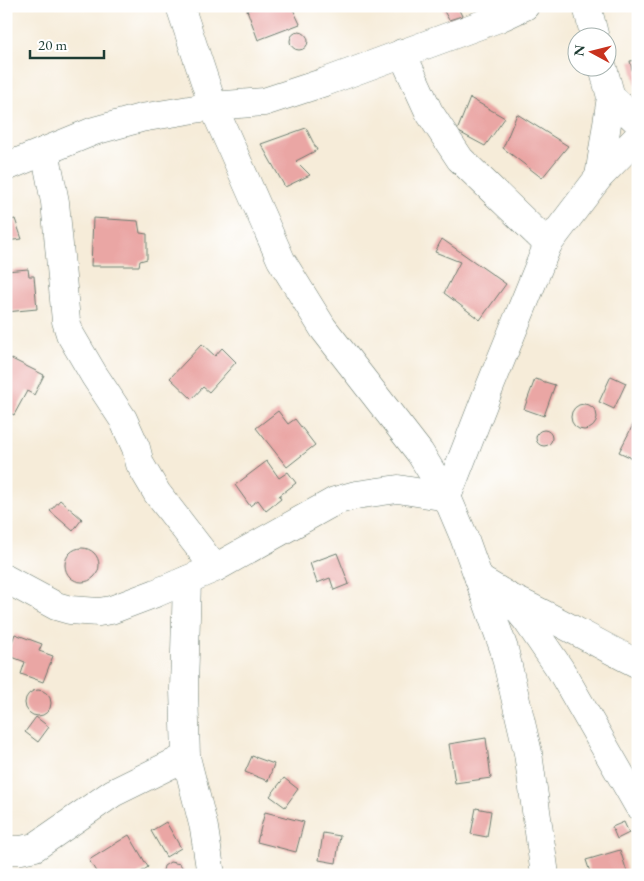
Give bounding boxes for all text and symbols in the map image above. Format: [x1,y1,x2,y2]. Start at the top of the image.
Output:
scale bar [30,28,104,60]
north arrow [566,28,616,78]
text: 20 m [38,35,67,54]
text: N [569,43,589,57]

